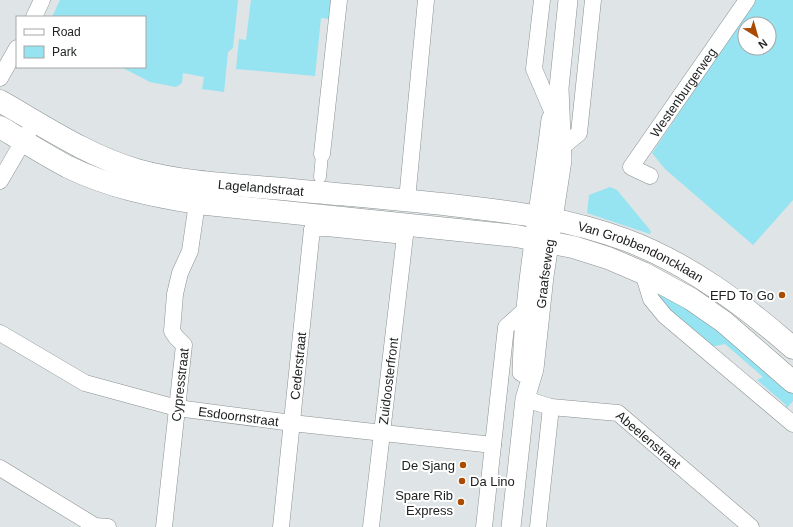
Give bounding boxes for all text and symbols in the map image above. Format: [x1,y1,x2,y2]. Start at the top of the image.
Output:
legend [16,16,146,68]
north arrow [737,16,777,56]
text: Road [52,25,81,39]
text: N [756,37,770,51]
text: Park [52,45,78,59]
street label: Westenburgerweg [647,45,720,140]
street label: Lagelandstraat [217,177,305,199]
street label: Van Grobbendoncklaan [576,218,706,286]
street label: Graafseweg [534,238,558,309]
place label: EFD To Go [710,288,774,303]
marker: EFD To Go [777,290,787,300]
street label: Cederstraat [287,331,309,401]
street label: Zuidoosterfront [376,336,401,425]
street label: Cypresstraat [169,347,192,422]
street label: Esdoornstraat [197,404,280,429]
street label: Abeelenstraat [613,408,684,472]
place label: De Sjang [402,458,455,473]
marker: De Sjang [458,460,468,470]
place label: Da Lino [470,474,515,489]
marker: Da Lino [457,476,467,486]
place label: Spare Rib Express [395,488,453,518]
marker: Spare Rib Express [456,497,466,507]

